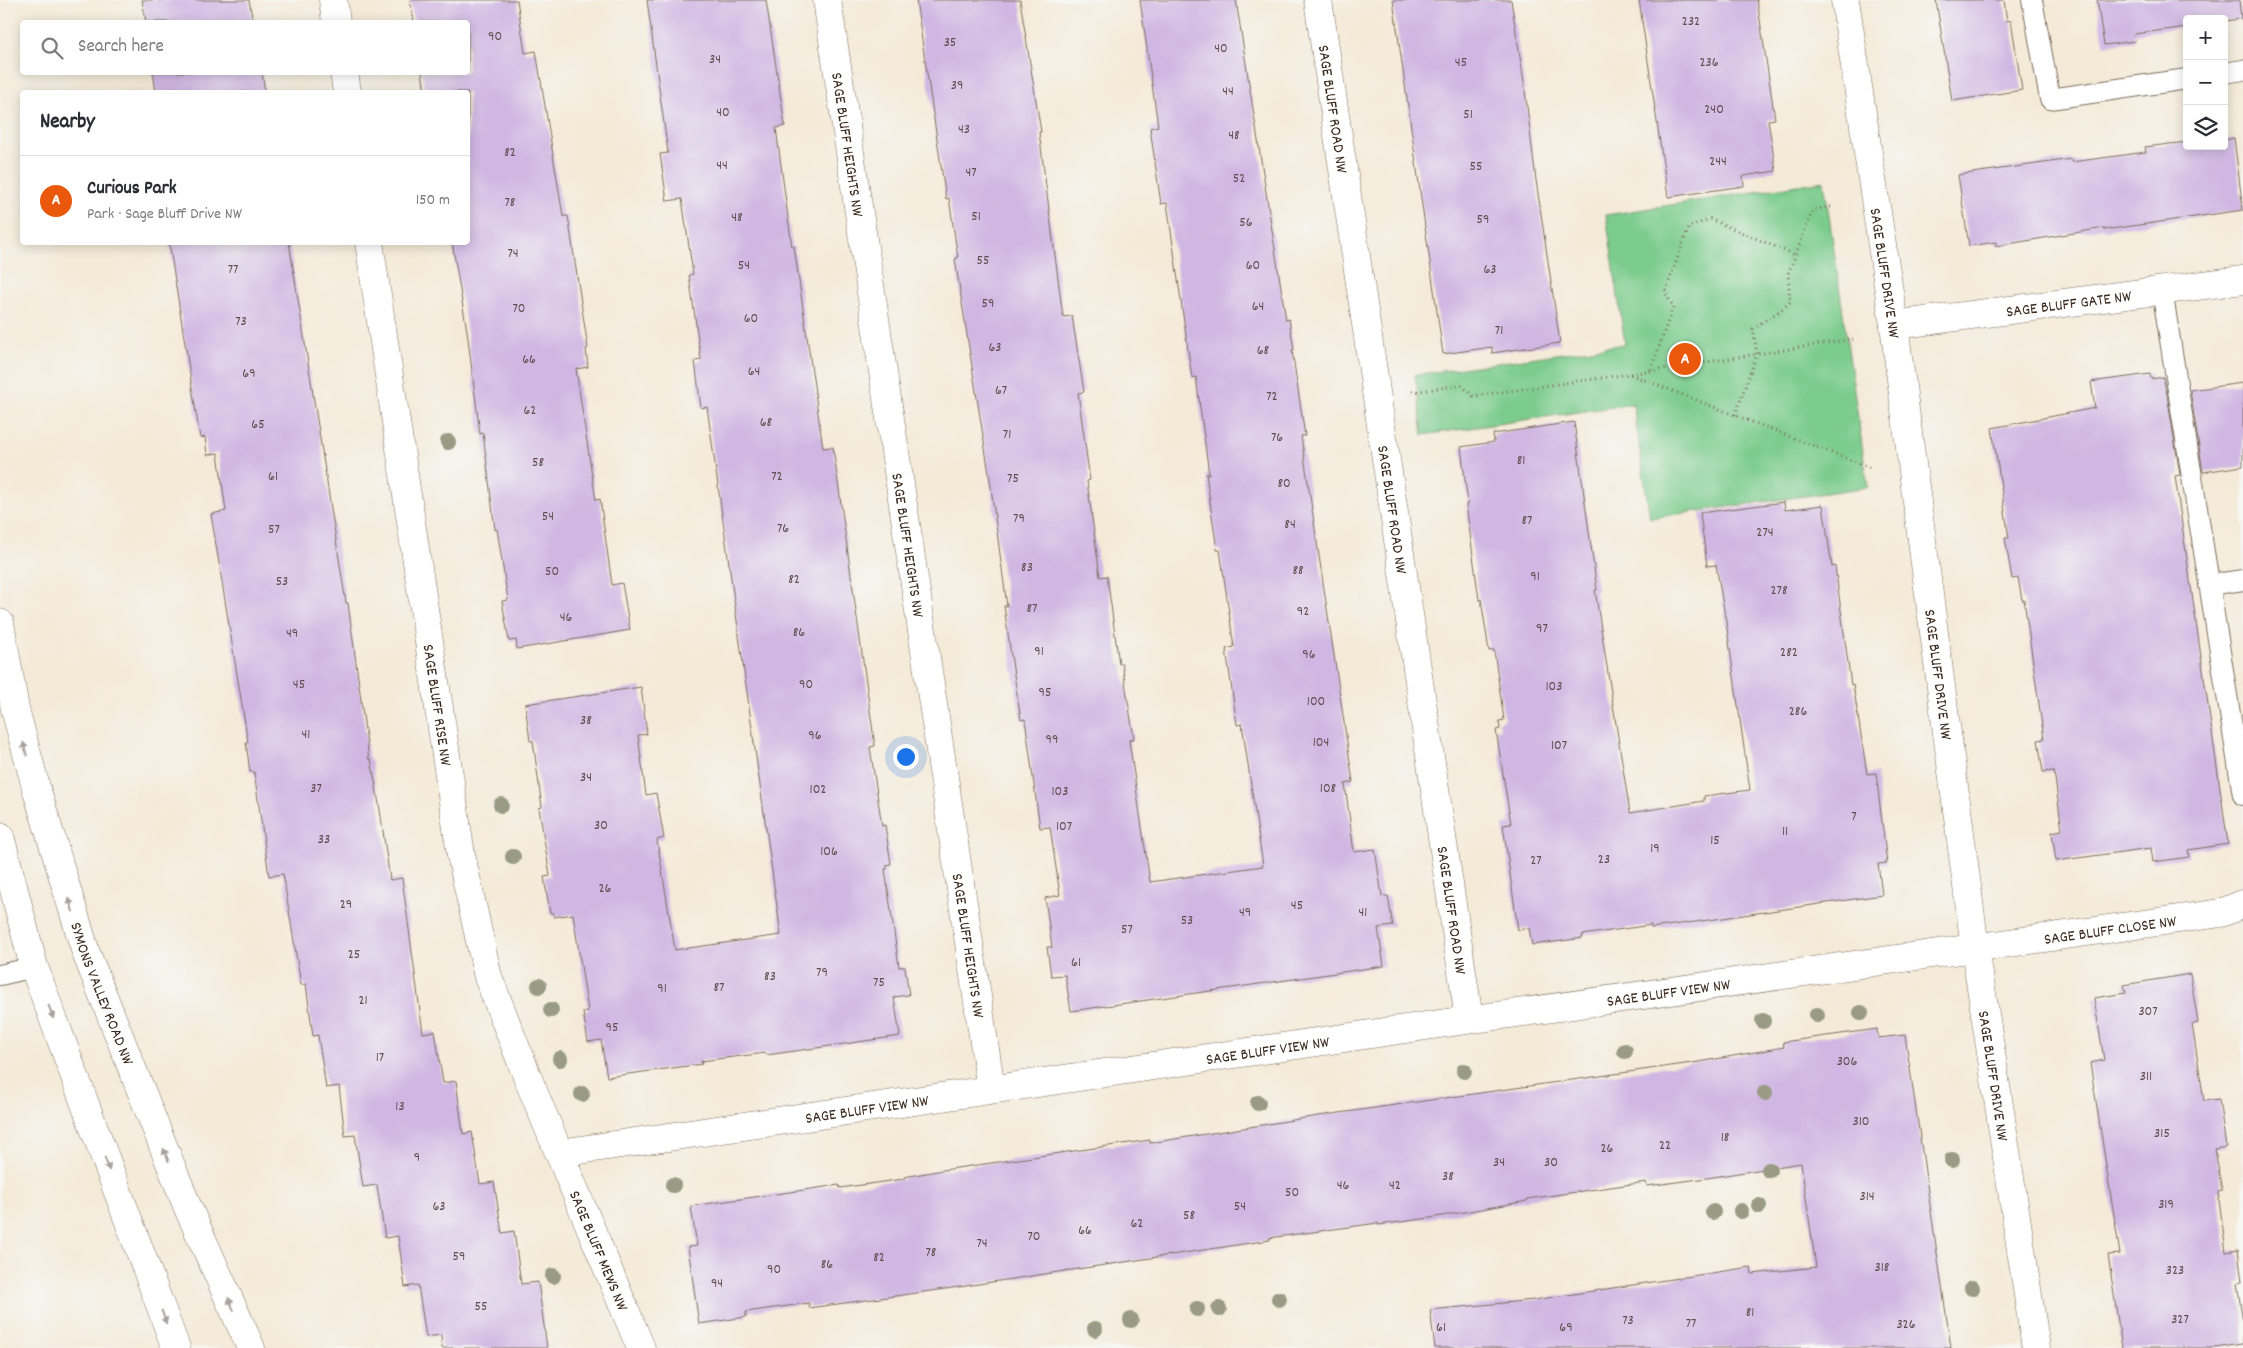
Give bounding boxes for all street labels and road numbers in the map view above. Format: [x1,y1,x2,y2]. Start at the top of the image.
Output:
street label: SAGE BLUFF ROAD NW [1311,43,1353,176]
street label: SAGE BLUFF HEIGHTS NW [824,71,869,219]
street label: SAGE BLUFF DRIVE NW [1863,207,1905,341]
street label: SAGE BLUFF GATE NW [2005,285,2134,324]
street label: SAGE BLUFF ROAD NW [1370,444,1412,576]
street label: SAGE BLUFF HEIGHTS NW [884,472,929,620]
street label: SAGE BLUFF DRIVE NW [1917,608,1957,742]
street label: SAGE BLUFF RISE NW [416,643,457,768]
street label: SAGE BLUFF ROAD NW [1430,845,1471,977]
street label: SAGE BLUFF HEIGHTS NW [945,872,989,1020]
street label: SAGE BLUFF CLOSE NW [2043,910,2179,952]
street label: SYMONS VALLEY ROAD NW [63,920,139,1070]
street label: SAGE BLUFF VIEW NW [1605,974,1733,1014]
street label: SAGE BLUFF DRIVE NW [1971,1009,2013,1143]
street label: SAGE BLUFF VIEW NW [1205,1031,1332,1072]
street label: SAGE BLUFF VIEW NW [804,1090,931,1131]
street label: SAGE BLUFF MEWS NW [562,1187,633,1315]

